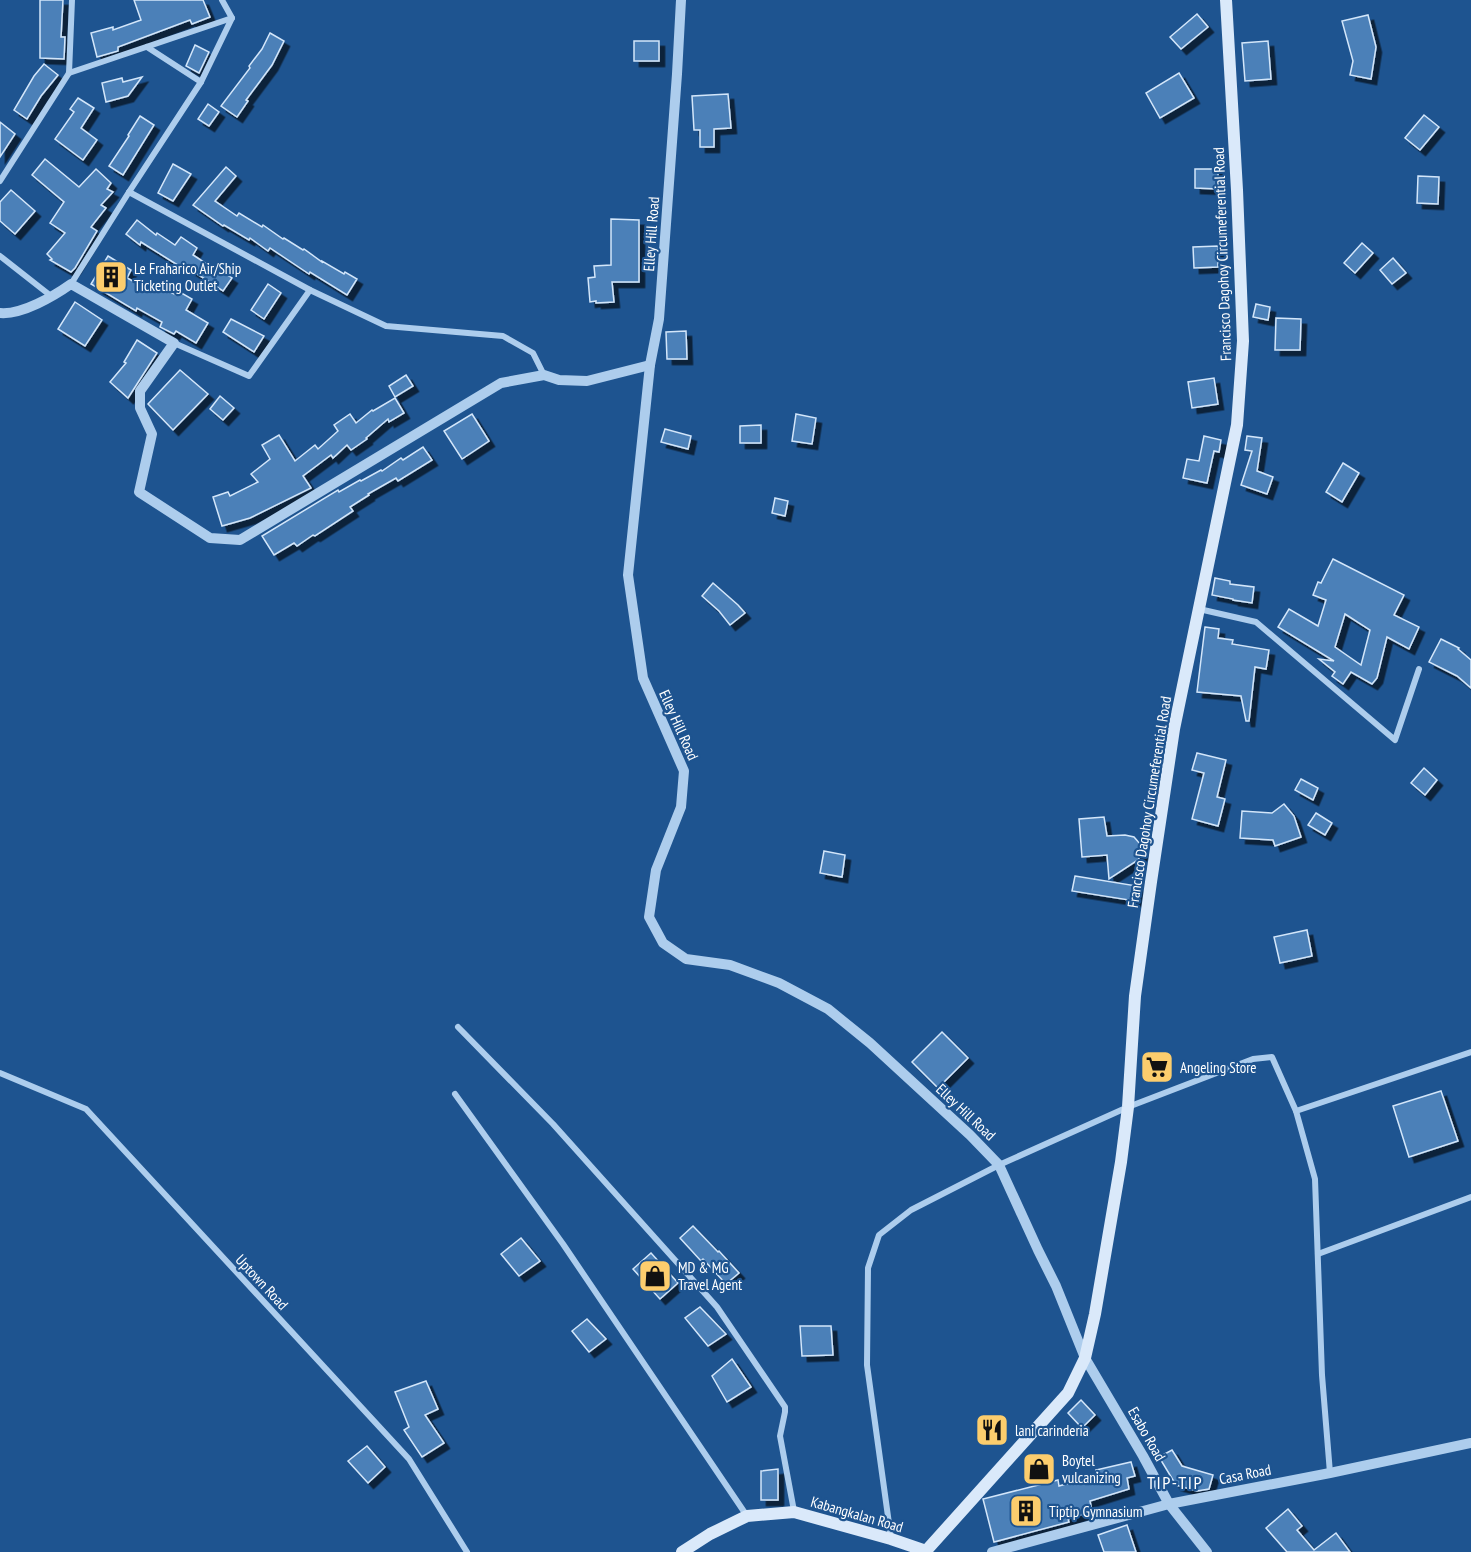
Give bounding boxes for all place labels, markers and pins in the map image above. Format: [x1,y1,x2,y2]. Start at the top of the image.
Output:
building icon: Le Fraharico Air/Ship Ticketing Outlet [93,259,129,295]
place label: Le Fraharico Air/Ship Ticketing Outlet [134,259,241,295]
supermarket icon: Angeling Store [1139,1049,1175,1085]
place label: Angeling Store [1180,1058,1257,1077]
shop icon: MD & MG Travel Agent [637,1258,673,1294]
place label: MD & MG Travel Agent [678,1258,742,1294]
restaurant icon: lani carinderia [974,1412,1010,1448]
place label: lani carinderia [1015,1421,1089,1440]
shop icon: Boytel vulcanizing [1021,1451,1057,1487]
place label: Boytel vulcanizing [1062,1451,1121,1487]
building icon: Tiptip Gymnasium [1008,1493,1044,1529]
place label: Tiptip Gymnasium [1049,1502,1143,1521]

